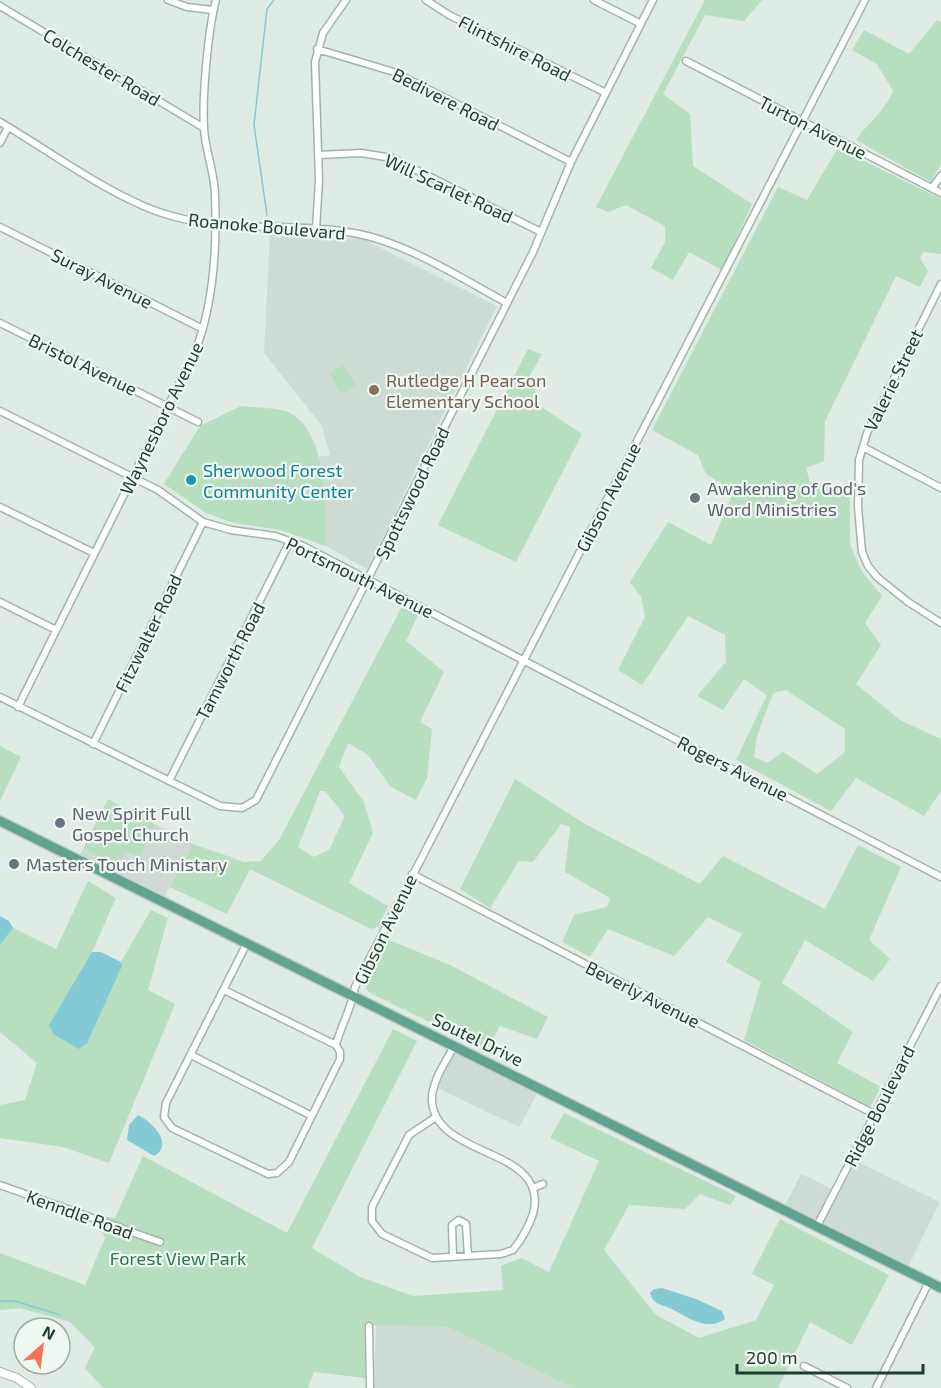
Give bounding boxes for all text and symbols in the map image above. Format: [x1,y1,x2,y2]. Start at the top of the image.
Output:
street label: Flintshire Road [455,10,575,86]
street label: Colchester Road [39,23,165,111]
street label: Bedivere Road [389,63,503,135]
street label: Turton Avenue [756,90,870,164]
street label: Will Scarlet Road [381,149,517,227]
street label: Roanoke Boulevard [187,208,347,244]
street label: Suray Avenue [48,243,156,313]
street label: Valerie Street [859,325,927,435]
street label: Bristol Avenue [25,328,141,400]
street label: Waynesboro Avenue [114,338,208,498]
place label: Rutledge H Pearson Elementary School [386,369,546,412]
marker: Rutledge H Pearson Elementary School [367,383,381,397]
street label: Spottswood Road [370,423,454,563]
street label: Gibson Avenue [571,439,645,555]
place label: Sherwood Forest Community Center [203,459,354,502]
marker: Sherwood Forest Community Center [184,473,198,487]
place label: Awakening of God's Word Ministries [707,477,866,520]
marker: Awakening of God's Word Ministries [688,491,702,505]
street label: Portsmouth Avenue [283,532,437,622]
street label: Fitzwalter Road [110,570,186,696]
street label: Tamworth Road [191,598,269,724]
street label: Rogers Avenue [674,731,792,805]
place label: New Spirit Full Gospel Church [72,802,191,845]
marker: New Spirit Full Gospel Church [53,816,67,830]
place label: Masters Touch Ministary [26,853,228,875]
marker: Masters Touch Ministary [7,857,21,871]
street label: Gibson Avenue [349,870,421,988]
street label: Beverly Avenue [582,956,704,1032]
street label: Soutel Drive [429,1007,527,1071]
street label: Ridge Boulevard [839,1042,919,1170]
street label: Kenndle Road [24,1185,136,1243]
park label: Forest View Park [110,1247,246,1269]
north arrow [12,1316,72,1376]
text: N [40,1321,59,1343]
scale bar [737,1337,923,1375]
text: 200 m [746,1346,798,1368]

